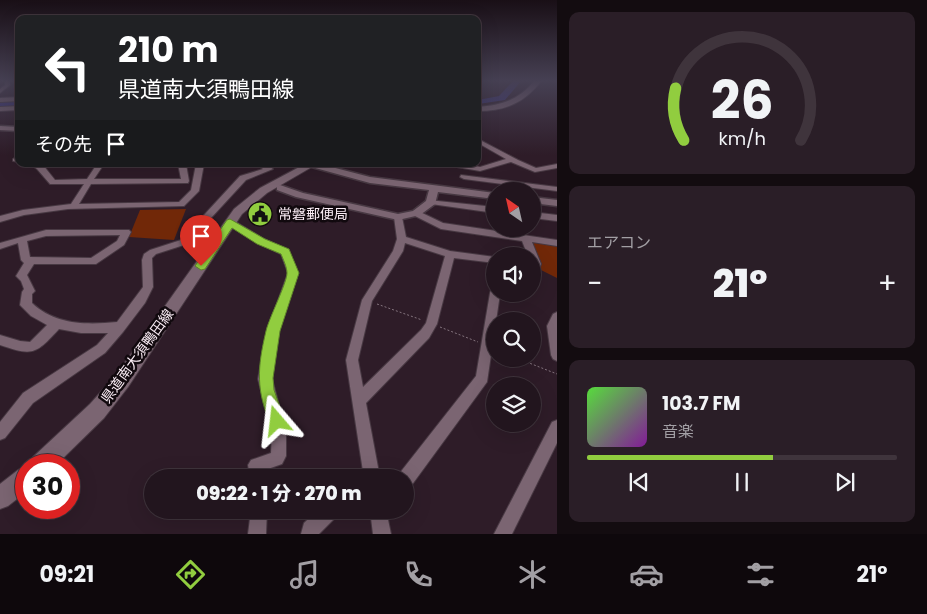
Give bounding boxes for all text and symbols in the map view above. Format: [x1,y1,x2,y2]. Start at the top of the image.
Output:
text: 210 m [118,25,218,74]
icon: left [35,35,100,100]
text: 26 [711,64,773,137]
text: 県道南大須鴨田線 [118,74,294,105]
text: km/h [718,126,766,151]
icon: arrive [102,130,130,158]
text: その先 [35,131,92,158]
north arrow [486,182,541,238]
map controls [486,182,541,432]
public building icon: 常磐郵便局 [247,201,273,227]
place label: 常磐郵便局 [278,204,348,224]
pin [180,215,222,266]
icon: arrive [187,222,215,250]
text: エアコン [587,231,651,254]
button: sound [486,247,541,302]
text: 21° [713,257,767,310]
text: − [587,264,602,303]
text: + [878,264,897,303]
street label: 県道南大須鴨田線 [96,305,178,407]
button: search [486,312,541,367]
button: layers [486,377,541,432]
text: 103.7 FM [662,390,740,417]
position arrow [250,394,302,446]
text: 音楽 [662,420,694,443]
speed limit sign: 30 [15,454,80,519]
icon: previous [625,468,653,496]
icon: pause [728,468,756,496]
icon: next [831,468,859,496]
text: 09:22 · 1 分 · 270 m [196,480,362,507]
icon: directions [173,557,208,592]
icon: music [287,557,322,592]
icon: phone [401,557,436,592]
icon: climate [515,557,550,592]
icon: car [629,557,664,592]
icon: filters [743,557,778,592]
text: 09:21 [39,559,94,590]
text: 21° [857,559,888,590]

